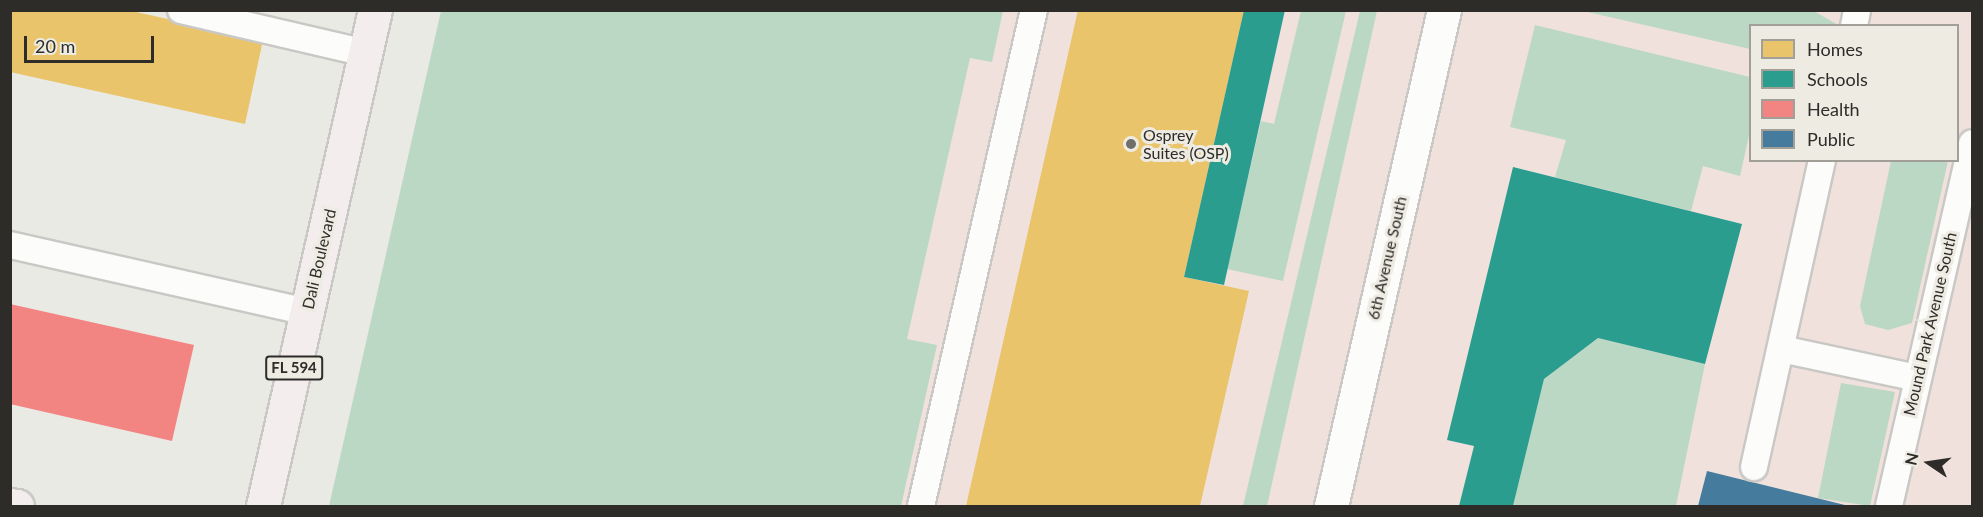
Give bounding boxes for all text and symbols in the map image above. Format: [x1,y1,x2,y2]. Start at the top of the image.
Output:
scale bar [27,24,158,62]
legend [1749,24,1959,162]
text: 20 m [35,35,75,57]
text: Homes [1807,38,1863,60]
text: Schools [1807,68,1868,90]
text: Health [1807,98,1860,120]
place label: Osprey Suites (OSP) [1143,125,1229,163]
text: Public [1807,128,1855,150]
marker: Osprey Suites (OSP) [1124,137,1138,151]
street label: 6th Avenue South [1363,194,1411,322]
street label: Dali Boulevard [298,207,340,311]
street label: Mound Park Avenue South [1899,230,1961,418]
road number: FL 594 [264,356,324,380]
north arrow [1899,433,1959,493]
text: N [1900,451,1922,467]

